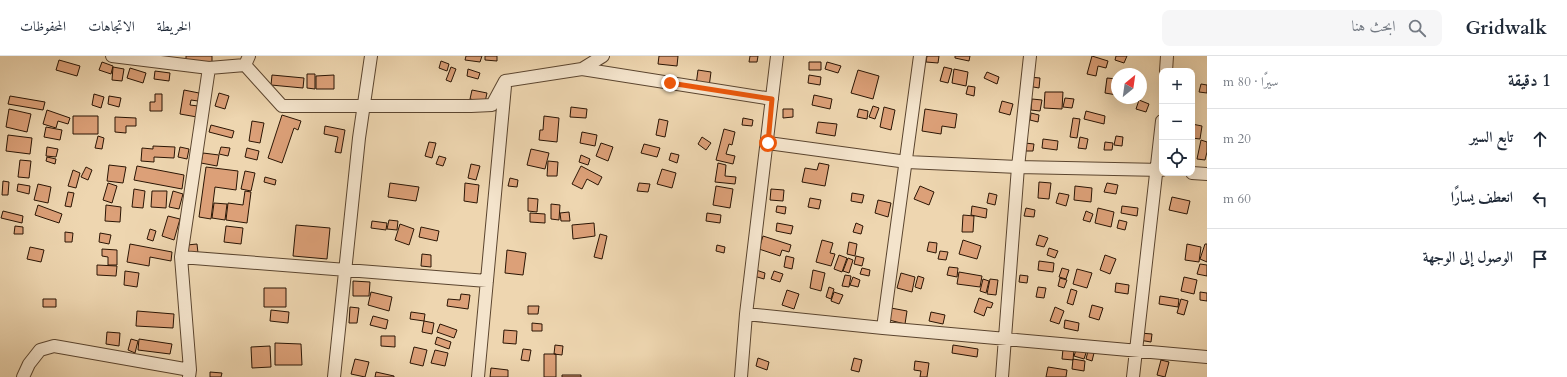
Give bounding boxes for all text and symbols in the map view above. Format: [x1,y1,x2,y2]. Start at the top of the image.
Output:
search box [1162,10,1442,46]
text: Gridwalk [1466,15,1547,41]
text: ابحث هنا [1351,16,1396,36]
text: المحفوظات [20,17,66,36]
text: الاتجاهات [88,17,135,36]
text: الخريطة [157,17,191,36]
icon: search [1406,17,1428,39]
north arrow [1111,68,1147,104]
map controls [1159,68,1195,176]
button: + [1159,68,1195,104]
text: 1 دقيقة [1508,69,1551,92]
text: سيرًا · 80 m [1223,73,1278,91]
route end [661,74,679,92]
button: − [1159,104,1195,140]
text: تابع السير [1470,127,1513,147]
icon: ahead [1529,128,1551,150]
text: 20 m [1223,130,1251,148]
route start [759,134,777,152]
button: locate [1159,140,1195,176]
text: انعطف يسارًا [1451,187,1513,207]
icon: left [1529,188,1551,210]
text: 60 m [1223,190,1251,208]
text: الوصول إلى الوجهة [1423,247,1513,267]
icon: arrive [1529,248,1551,270]

